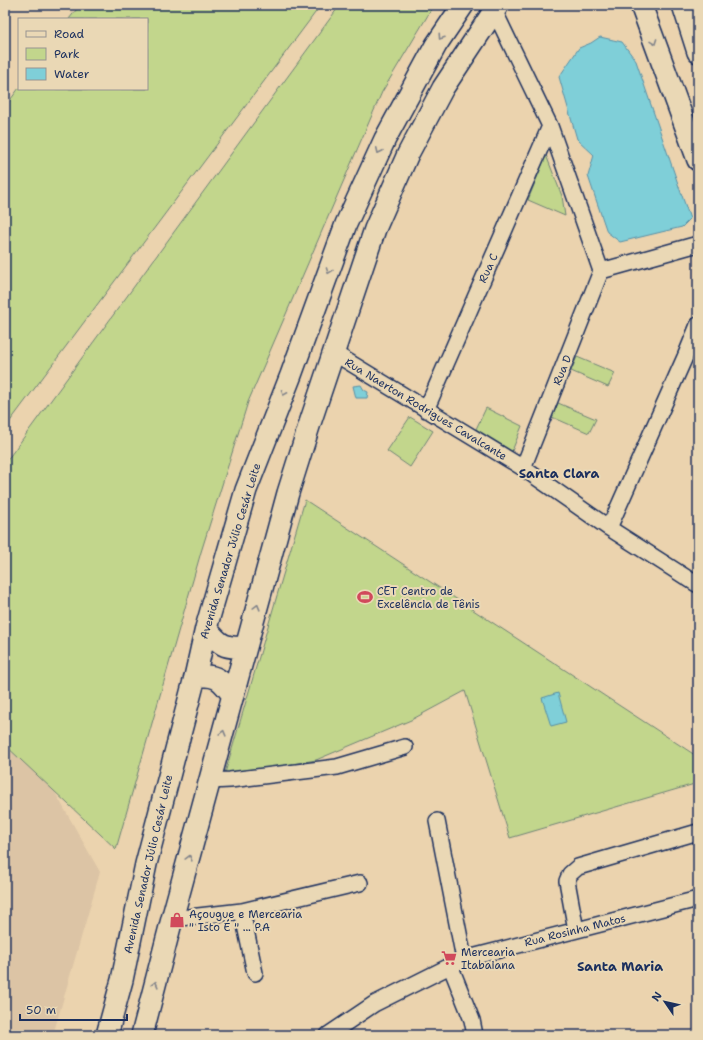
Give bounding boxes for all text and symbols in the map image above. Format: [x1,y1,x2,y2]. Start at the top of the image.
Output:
legend [18,18,148,90]
text: Road [54,26,85,42]
one-way arrow [439,33,446,40]
one-way arrow [650,38,658,45]
text: Park [54,46,80,62]
text: Water [54,66,90,82]
one-way arrow [376,147,384,155]
street label: Rua C [475,251,502,285]
one-way arrow [325,268,333,275]
street label: Rua D [550,353,575,388]
street label: Rua Naerton Rodrigues Cavalcante [342,355,510,464]
one-way arrow [280,389,288,396]
street label: Avenida Senador Júlio Cesár Leite [197,461,264,641]
district label: Santa Clara [519,465,599,482]
place label: CET Centro de Excelência de Tênis [377,584,480,612]
sports icon: CET Centro de Excelência de Tênis [356,588,374,606]
one-way arrow [252,604,261,611]
one-way arrow [218,729,227,736]
street label: Avenida Senador Júlio Cesár Leite [121,773,176,955]
one-way arrow [184,855,193,862]
place label: Açougue e Mercearia " Isto É " ... P.A [189,907,302,935]
shop icon: Açougue e Mercearia " Isto É " ... P.A [168,911,186,929]
street label: Rua Rosinha Matos [523,911,627,950]
place label: Mercearia Itabaiana [461,945,515,973]
supermarket icon: Mercearia Itabaiana [440,949,458,967]
district label: Santa Maria [577,958,663,975]
one-way arrow [151,980,159,987]
north arrow [645,982,685,1022]
text: N [648,989,666,1004]
scale bar [20,996,127,1022]
text: 50 m [26,1002,56,1018]

